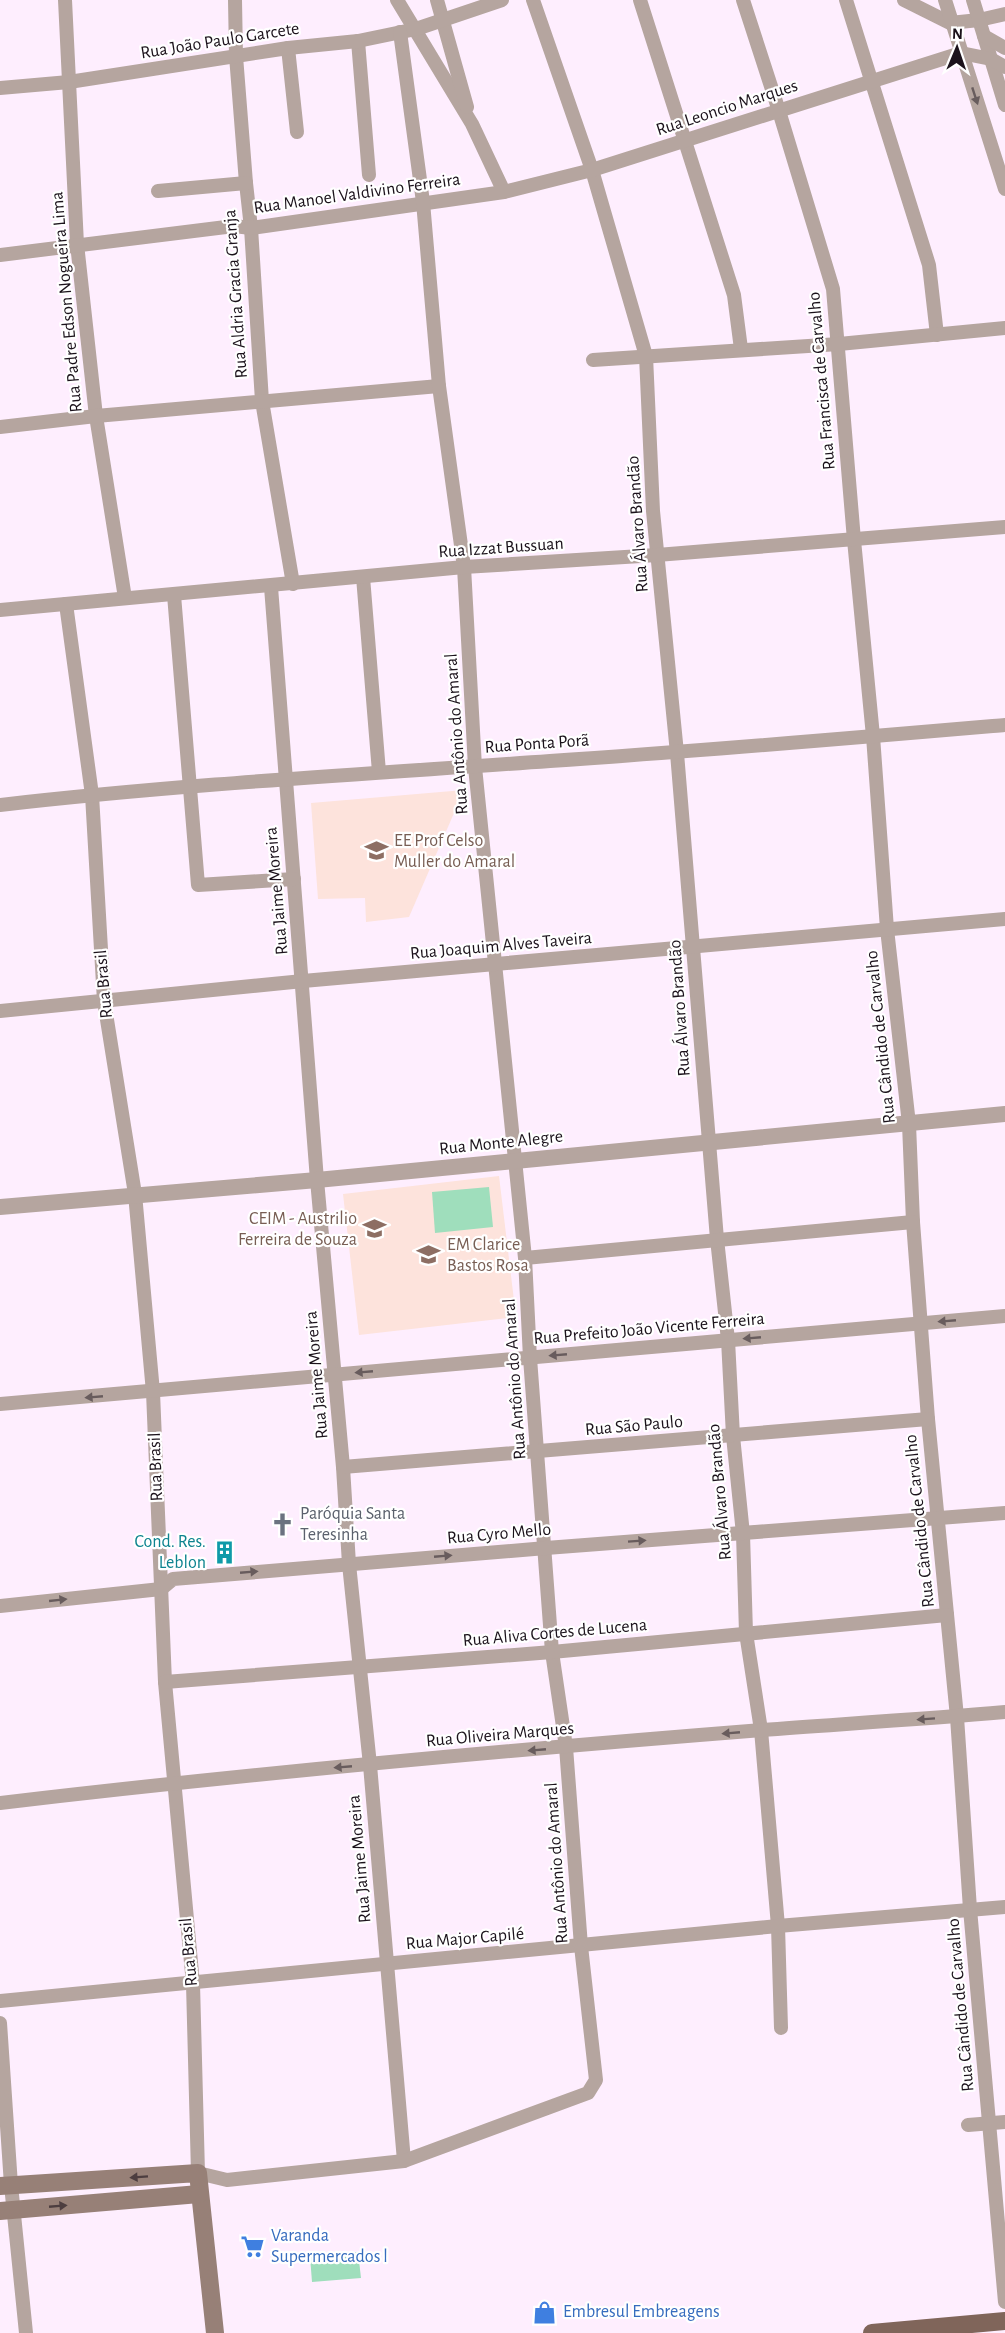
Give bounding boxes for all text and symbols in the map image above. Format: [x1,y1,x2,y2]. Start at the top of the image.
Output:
north arrow [927,18,987,78]
street label: Rua João Paulo Garcete [139,20,301,62]
text: N [952,26,963,42]
street label: Rua Leoncio Marques [654,77,800,139]
one-way arrow [970,87,980,105]
street label: Rua Manoel Valdivino Ferreira [253,171,461,217]
street label: Rua Padre Edson Nogueira Lima [48,191,86,413]
street label: Rua Aldria Gracia Granja [221,209,251,379]
street label: Rua Francisca de Carvalho [805,291,839,471]
street label: Rua Álvaro Brandão [621,455,652,593]
street label: Rua Izzat Bussuan [438,535,564,561]
street label: Rua Antônio do Amaral [442,653,472,815]
street label: Rua Ponta Porã [484,731,590,757]
street label: Rua Jaime Moreira [262,826,292,956]
place label: EE Prof Celso Muller do Amaral [394,832,515,871]
school or university icon: EE Prof Celso Muller do Amaral [363,838,389,864]
street label: Rua Joaquim Alves Taveira [409,929,593,963]
street label: Rua Álvaro Brandão [663,939,694,1077]
street label: Rua Brasil [92,949,116,1019]
street label: Rua Cândido de Carvalho [863,949,899,1125]
street label: Rua Monte Alegre [438,1128,564,1158]
place label: CEIM - Austrilio Ferreira de Souza [238,1210,357,1249]
school or university icon: CEIM - Austrilio Ferreira de Souza [362,1216,388,1242]
place label: EM Clarice Bastos Rosa [447,1236,529,1275]
school or university icon: EM Clarice Bastos Rosa [416,1242,442,1268]
street label: Rua Antônio do Amaral [500,1298,530,1460]
street label: Rua Jaime Moreira [302,1310,332,1440]
street label: Rua Prefeito João Vicente Ferreira [533,1310,765,1348]
one-way arrow [937,1316,956,1325]
one-way arrow [743,1333,762,1343]
one-way arrow [549,1350,568,1360]
one-way arrow [354,1367,373,1377]
one-way arrow [85,1392,104,1402]
street label: Rua São Paulo [584,1413,684,1439]
street label: Rua Álvaro Brandão [702,1423,735,1561]
street label: Rua Brasil [146,1432,166,1502]
street label: Rua Cândido de Carvalho [902,1433,938,1609]
place label: Paróquia Santa Teresinha [300,1505,405,1544]
church icon: Paróquia Santa Teresinha [269,1511,295,1537]
street label: Rua Cyro Mello [446,1520,552,1548]
place label: Cond. Res. Leblon [135,1533,206,1572]
one-way arrow [628,1536,647,1546]
building icon: Cond. Res. Leblon [211,1539,237,1565]
one-way arrow [433,1551,452,1561]
one-way arrow [239,1568,258,1577]
one-way arrow [49,1595,68,1605]
street label: Rua Aliva Cortes de Lucena [462,1616,648,1650]
one-way arrow [916,1714,935,1724]
street label: Rua Oliveira Marques [425,1720,575,1750]
one-way arrow [722,1728,741,1738]
one-way arrow [527,1745,546,1755]
one-way arrow [333,1762,352,1772]
street label: Rua Antônio do Amaral [542,1782,572,1944]
street label: Rua Jaime Moreira [345,1794,375,1924]
street label: Rua Brasil [177,1917,201,1987]
street label: Rua Cândido de Carvalho [944,1917,978,2093]
street label: Rua Major Capilé [405,1925,525,1953]
one-way arrow [130,2172,149,2181]
one-way arrow [49,2201,68,2211]
place label: Varanda Supermercados l [271,2227,388,2266]
supermarket icon: Varanda Supermercados l [240,2233,266,2259]
shop icon: Embresul Embreagens [532,2299,558,2325]
place label: Embresul Embreagens [563,2303,720,2321]

